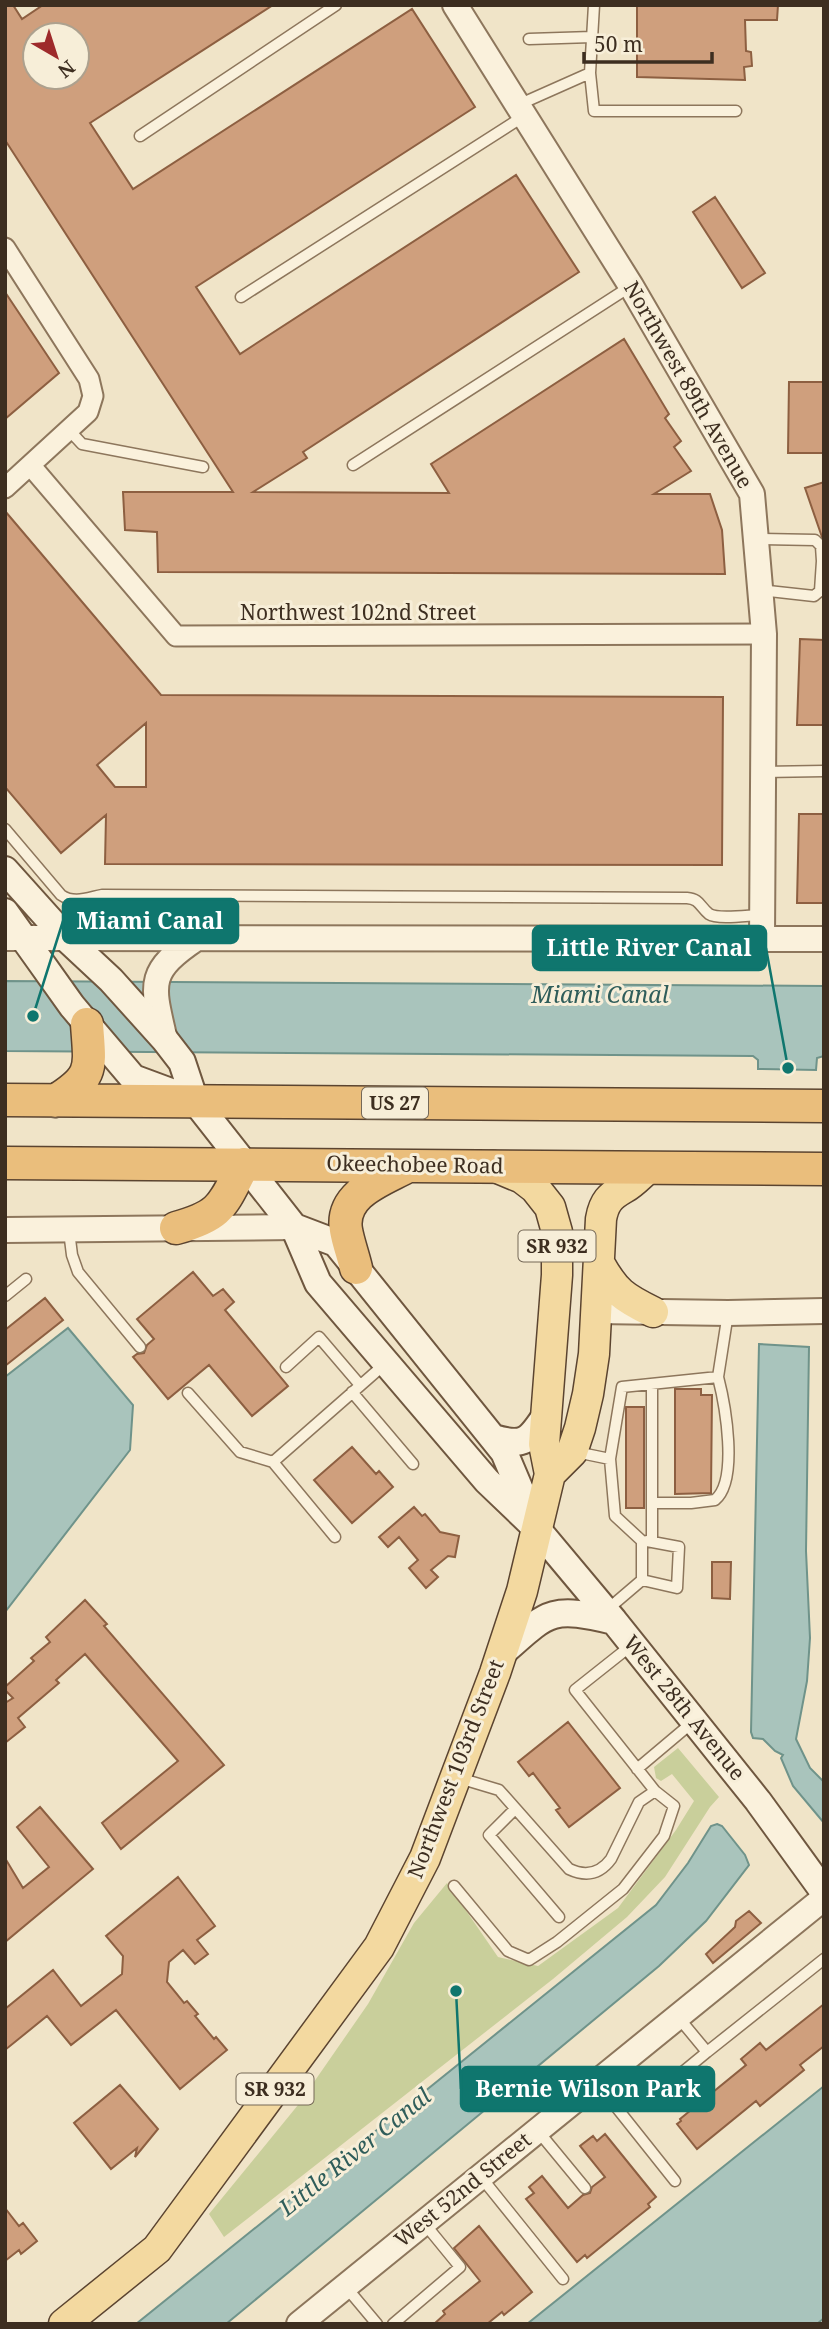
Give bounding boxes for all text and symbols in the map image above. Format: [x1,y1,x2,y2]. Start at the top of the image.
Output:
north arrow [21,21,91,91]
scale bar [584,21,712,65]
text: 50 m [594,30,643,58]
text: N [53,54,81,84]
street label: Northwest 89th Avenue [618,276,760,493]
street label: Northwest 102nd Street [240,598,476,626]
callout: Miami Canal [63,899,238,943]
text: Miami Canal [77,904,223,936]
callout: Little River Canal [533,926,766,970]
text: Little River Canal [547,931,752,963]
water label: Miami Canal [530,978,669,1010]
road number: US 27 [362,1088,428,1119]
street label: Okeechobee Road [326,1148,504,1180]
road number: SR 932 [518,1230,596,1262]
street label: West 28th Avenue [618,1629,752,1786]
street label: Northwest 103rd Street [400,1655,510,1882]
callout: Bernie Wilson Park [461,2067,714,2111]
text: Bernie Wilson Park [475,2072,701,2104]
road number: SR 932 [236,2074,314,2104]
water label: Little River Canal [271,2080,437,2223]
street label: West 52nd Street [388,2125,537,2253]

